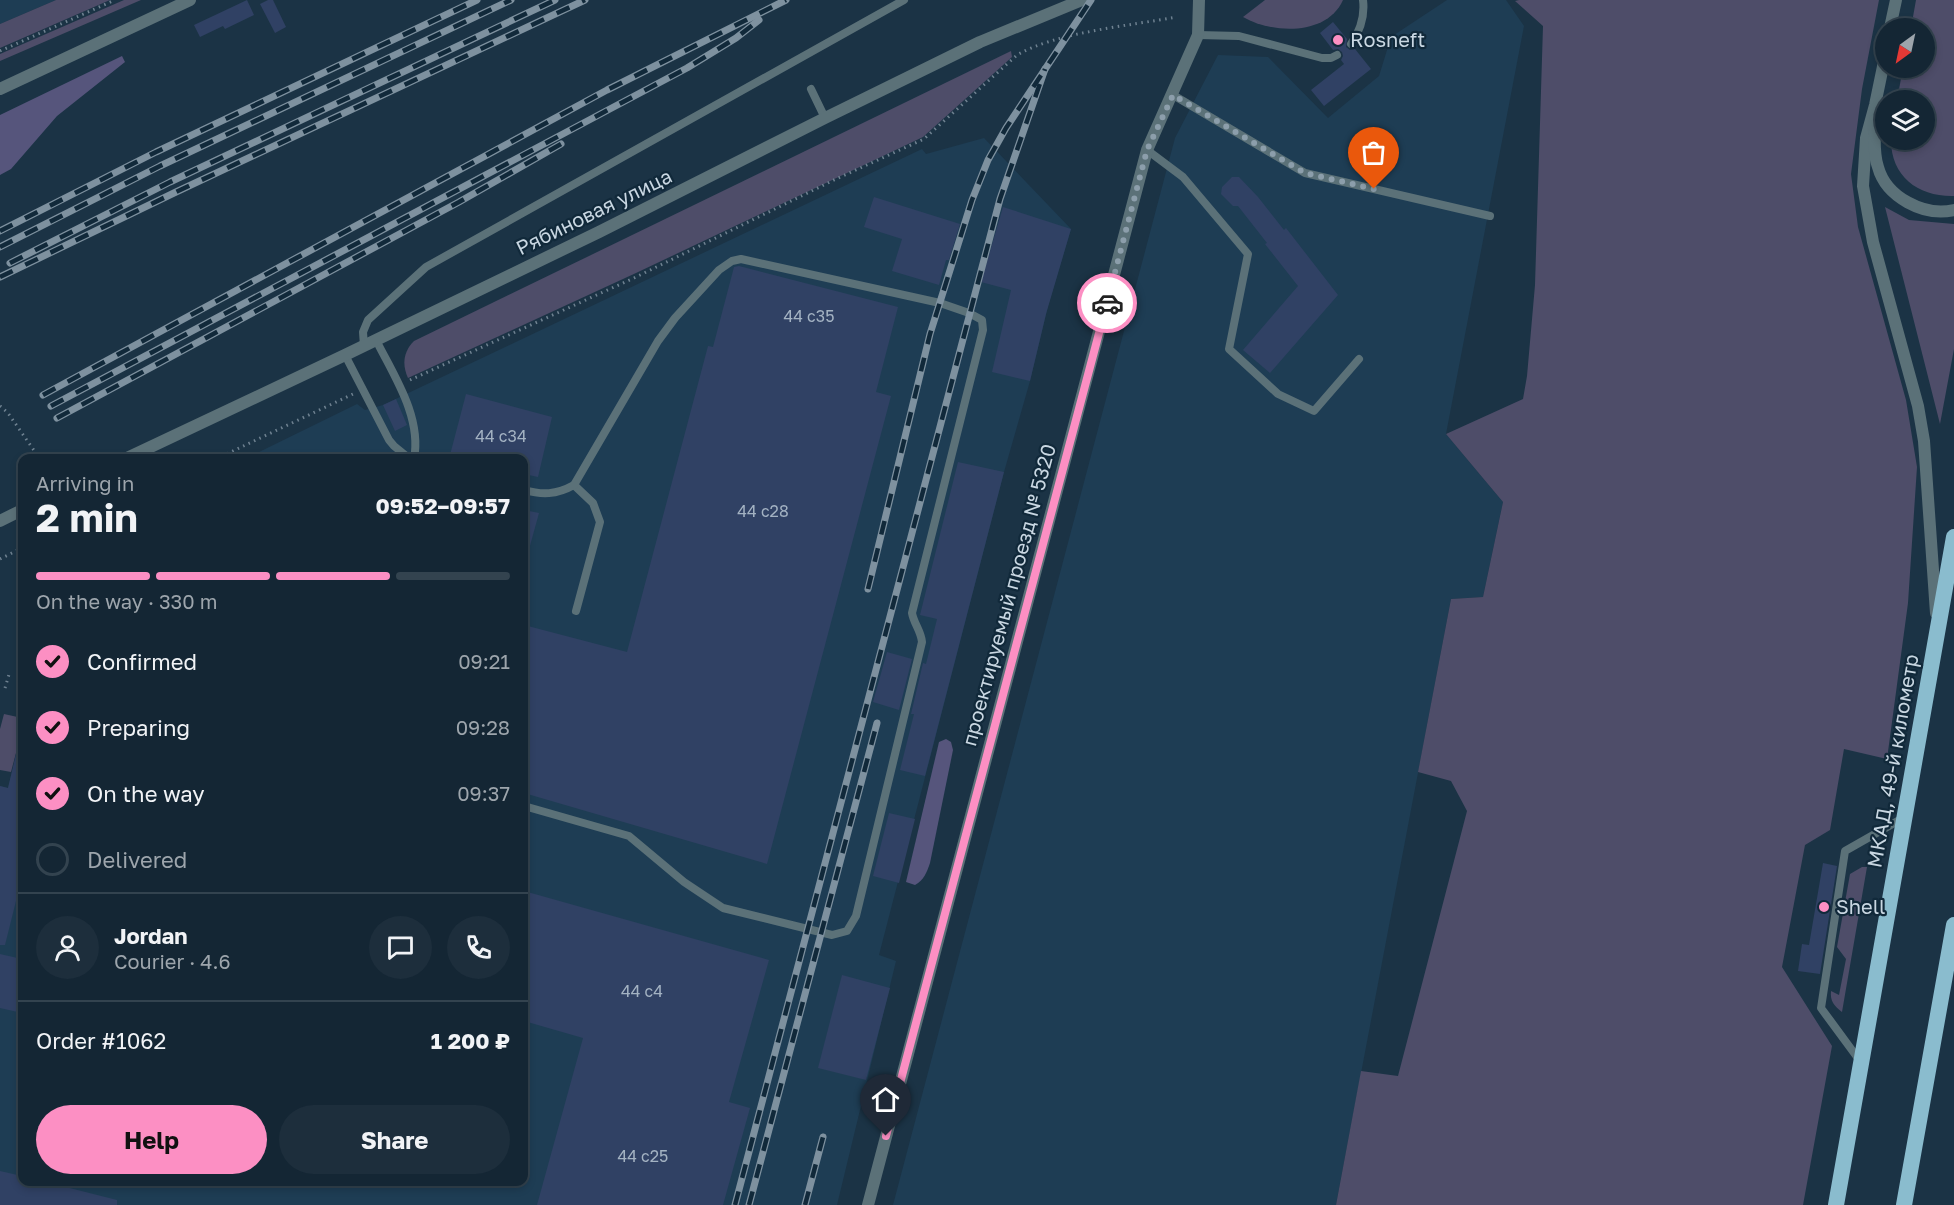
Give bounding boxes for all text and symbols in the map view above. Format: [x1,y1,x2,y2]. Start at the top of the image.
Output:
north arrow [1875,18,1935,78]
map controls [1875,18,1935,150]
place label: Rosneft [1350,27,1425,51]
marker: Rosneft [1331,33,1345,47]
button: layers [1875,90,1935,150]
pin [1348,127,1399,189]
icon: bag [1357,136,1390,169]
street label: Рябиновая улица [512,163,675,259]
courier [1077,273,1137,333]
icon: car [1091,287,1124,320]
house number: 44 с35 [784,306,834,326]
house number: 44 с34 [475,426,527,446]
street label: проектируемый проезд № 5320 [956,441,1060,748]
text: Arriving in [36,471,134,495]
text: 09:52–09:57 [375,492,510,519]
text: 2 min [36,494,138,541]
house number: 44 с28 [737,501,789,521]
text: On the way · 330 m [36,589,217,613]
icon: check [36,645,69,678]
text: Confirmed [87,648,197,675]
text: 09:21 [458,649,510,673]
street label: МКАД, 49-й километр [1861,652,1923,869]
icon: check [36,711,69,744]
text: Preparing [87,714,190,741]
text: 09:28 [456,715,510,739]
icon: check [36,777,69,810]
text: On the way [87,780,205,807]
text: 09:37 [457,781,510,805]
text: Delivered [87,846,187,873]
place label: Shell [1836,894,1886,918]
marker: Shell [1817,900,1831,914]
button: person [36,916,99,979]
button: chat [369,916,432,979]
button: phone [447,916,510,979]
text: Jordan [114,922,188,949]
text: Courier · 4.6 [114,949,231,973]
house number: 44 с4 [621,981,663,1001]
text: Order #1062 [36,1027,166,1054]
text: 1 200 ₽ [431,1027,510,1054]
pin [860,1074,911,1136]
icon: home [869,1083,902,1116]
button: Help [36,1105,267,1174]
button: Share [279,1105,510,1174]
house number: 44 с25 [618,1146,668,1166]

